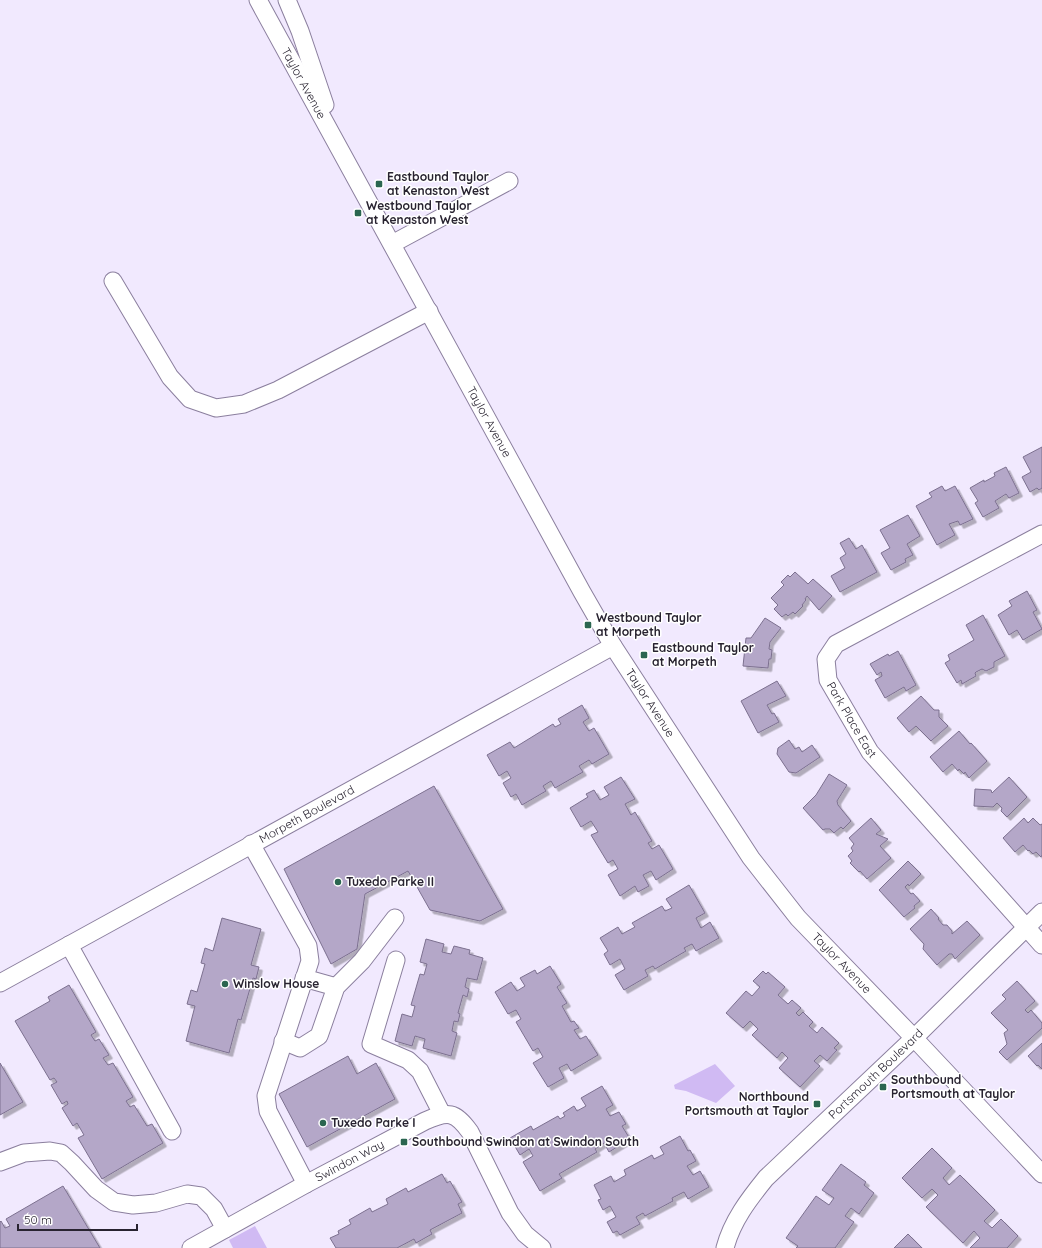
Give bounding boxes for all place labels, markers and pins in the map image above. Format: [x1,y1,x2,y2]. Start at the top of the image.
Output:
place label: Eastbound Taylor at Kenaston West [387,169,490,198]
marker: Eastbound Taylor at Kenaston West [374,179,384,189]
place label: Westbound Taylor at Kenaston West [366,198,472,227]
marker: Westbound Taylor at Kenaston West [353,208,363,218]
place label: Westbound Taylor at Morpeth [596,610,702,639]
marker: Westbound Taylor at Morpeth [583,620,593,630]
place label: Eastbound Taylor at Morpeth [652,640,754,669]
marker: Eastbound Taylor at Morpeth [639,650,649,660]
place label: Tuxedo Parke II [346,874,434,889]
marker: Tuxedo Parke II [333,877,343,887]
place label: Winslow House [233,976,319,991]
marker: Winslow House [220,979,230,989]
place label: Southbound Portsmouth at Taylor [891,1072,1015,1101]
marker: Southbound Portsmouth at Taylor [878,1082,888,1092]
place label: Northbound Portsmouth at Taylor [685,1089,809,1118]
marker: Northbound Portsmouth at Taylor [812,1099,822,1109]
place label: Tuxedo Parke I [331,1115,416,1130]
marker: Tuxedo Parke I [318,1118,328,1128]
place label: Southbound Swindon at Swindon South [412,1134,639,1149]
marker: Southbound Swindon at Swindon South [399,1137,409,1147]

